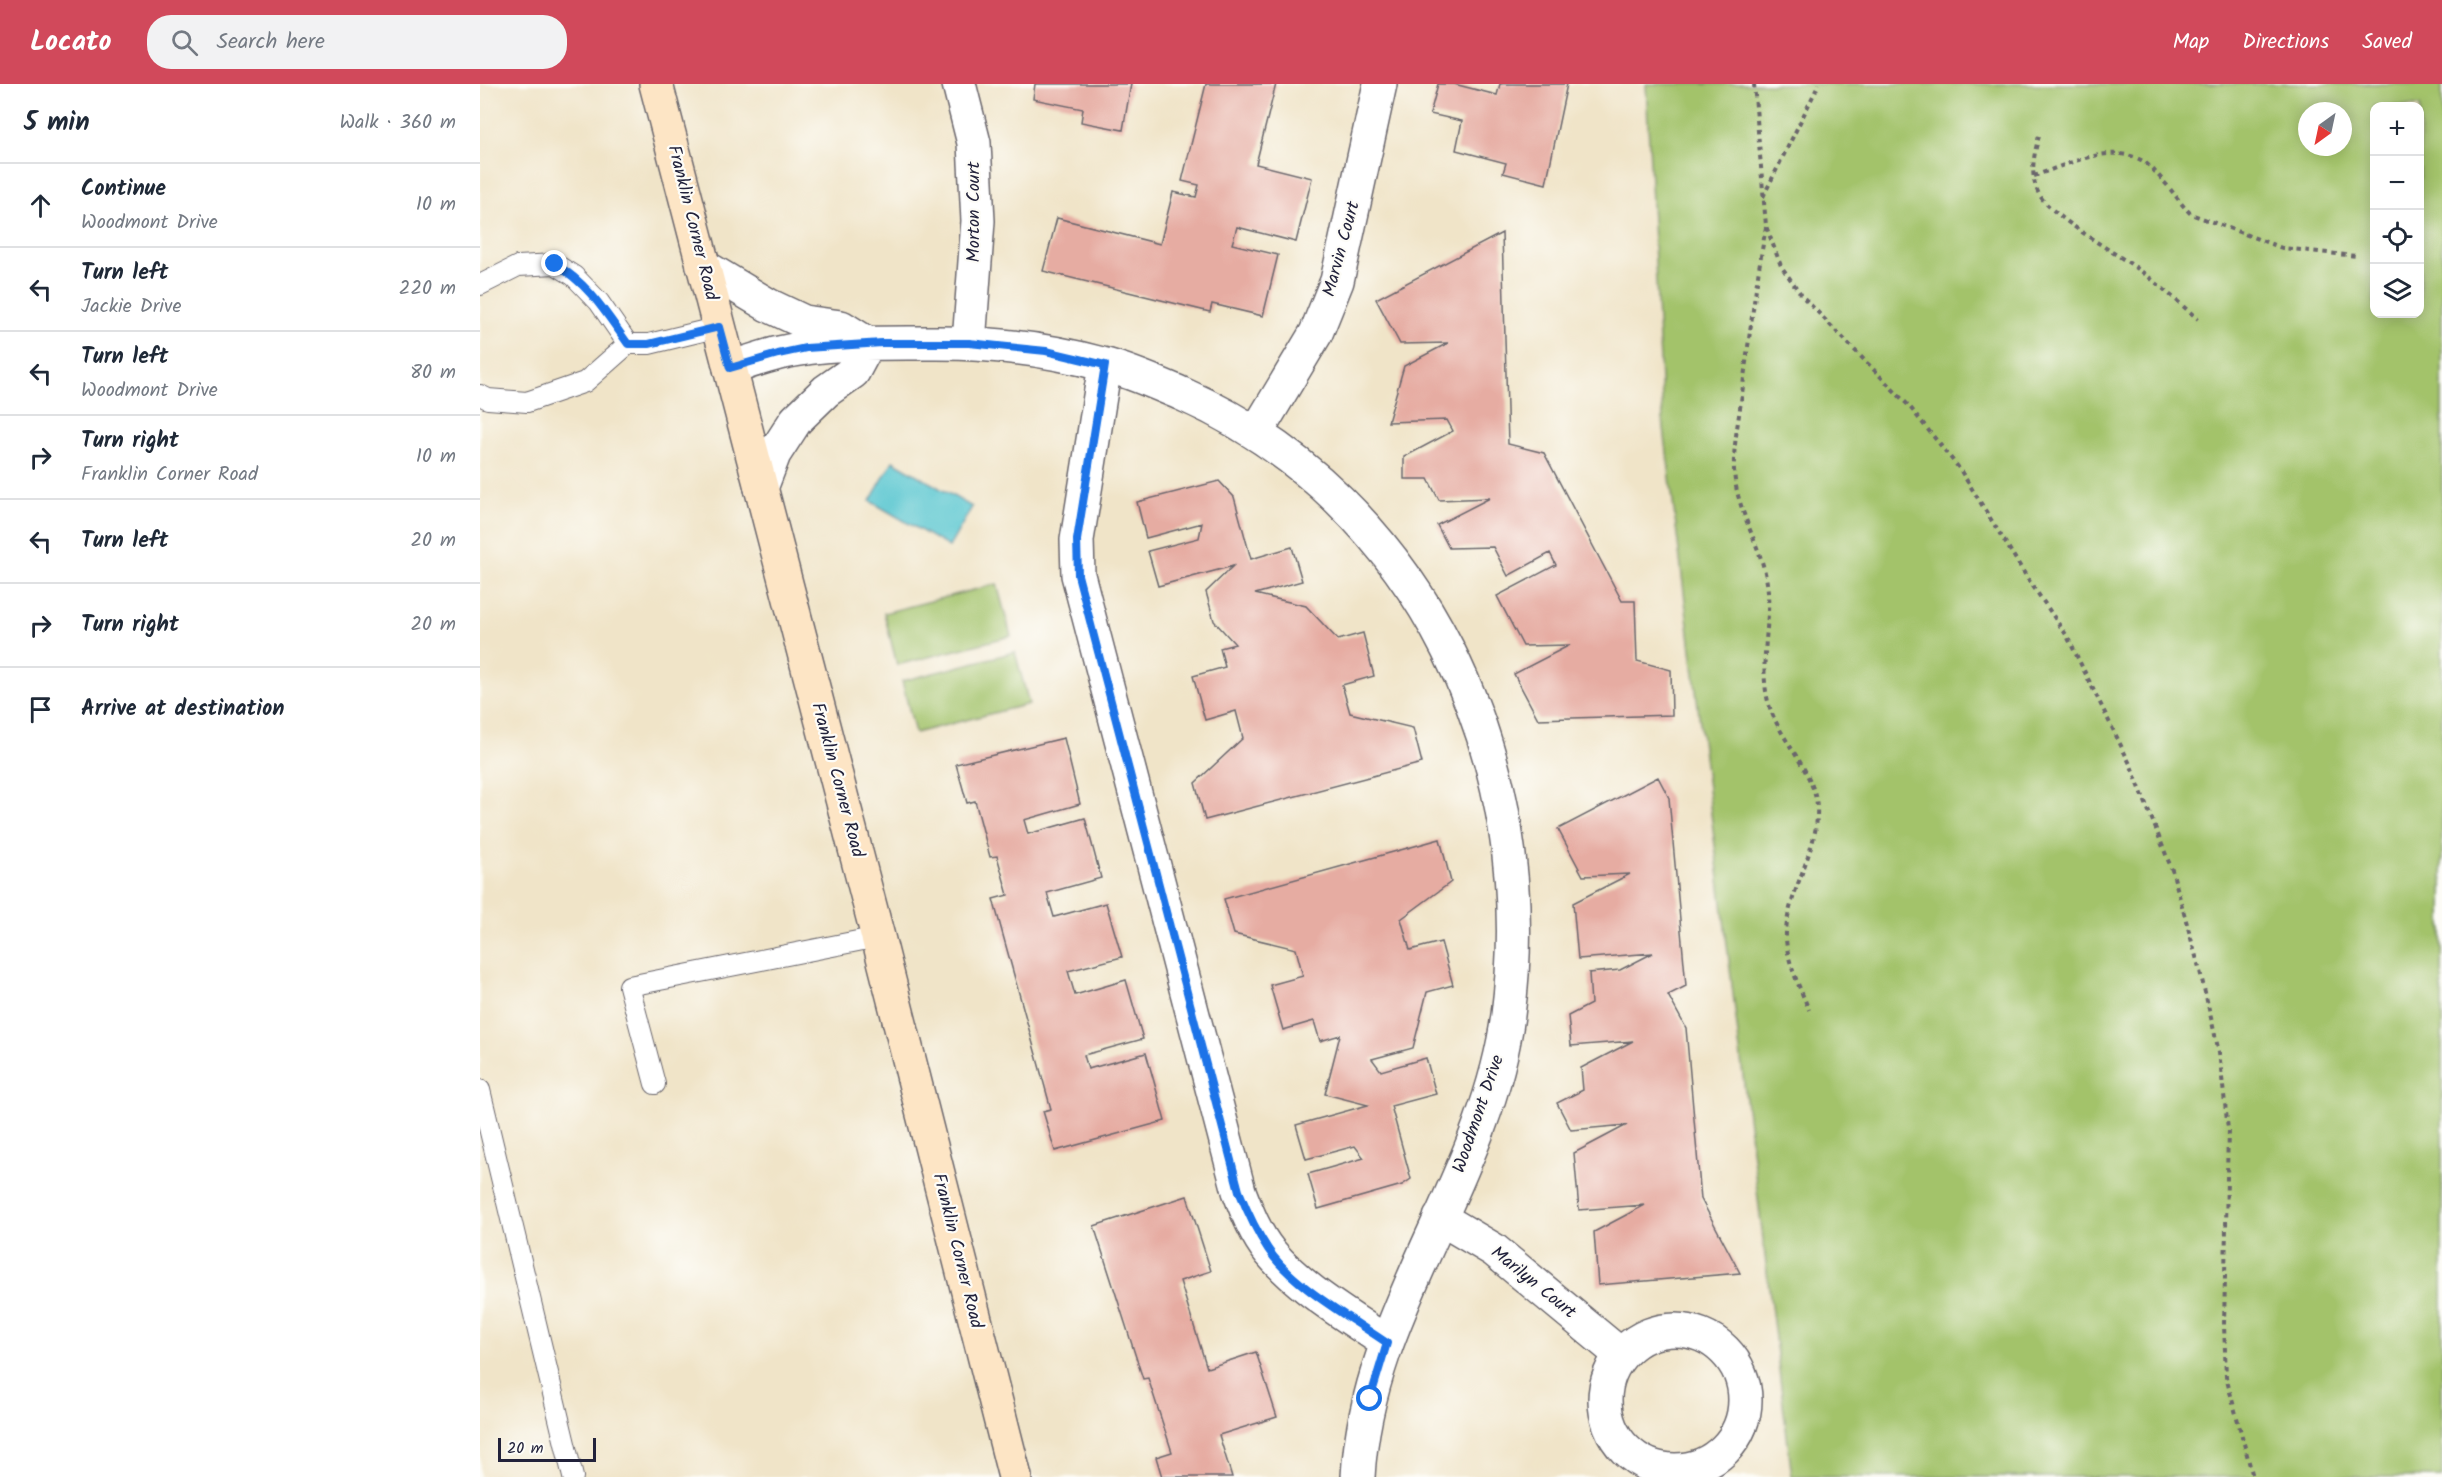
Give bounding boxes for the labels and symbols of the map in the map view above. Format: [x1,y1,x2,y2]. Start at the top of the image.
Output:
north arrow [2298,102,2352,156]
street label: Franklin Corner Road [659,142,726,305]
street label: Morton Court [960,161,989,262]
street label: Marvin Court [1315,197,1369,300]
route end [541,250,567,276]
street label: Franklin Corner Road [802,699,872,862]
street label: Woodmont Drive [1445,1051,1513,1177]
street label: Franklin Corner Road [924,1170,991,1333]
street label: Marilyn Court [1484,1239,1583,1327]
route start [1356,1385,1382,1411]
scale bar [498,1435,596,1462]

